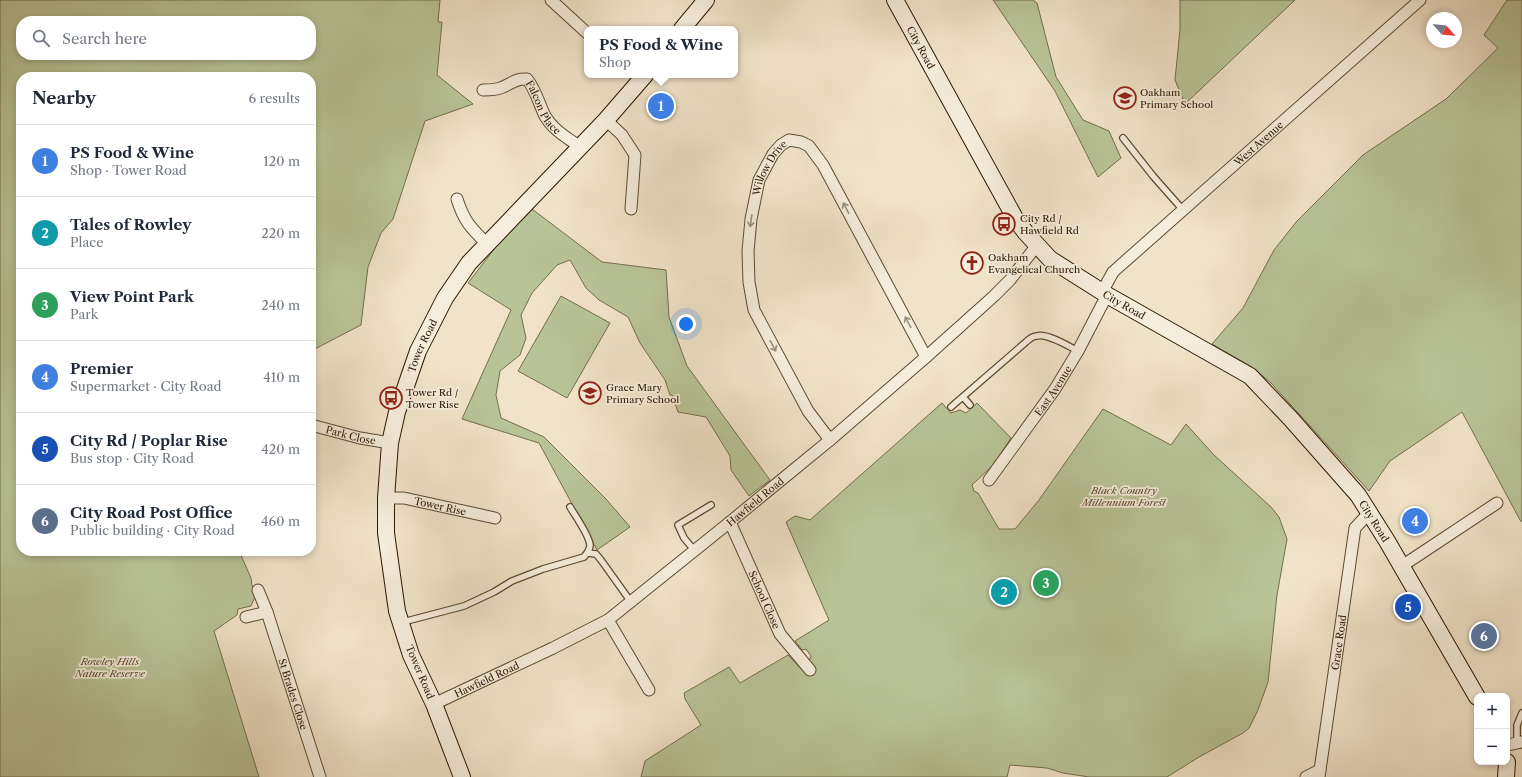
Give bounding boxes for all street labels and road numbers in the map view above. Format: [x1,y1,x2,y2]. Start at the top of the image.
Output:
street label: City Road [904,24,938,71]
street label: Falcon Place [523,78,564,137]
street label: West Avenue [1230,118,1286,169]
street label: Willow Drive [749,136,789,198]
street label: City Road [1100,287,1148,322]
street label: Tower Road [405,317,440,374]
street label: East Avenue [1031,363,1075,418]
street label: Park Close [324,423,377,447]
street label: Hawfield Road [724,474,786,529]
street label: Tower Rise [413,494,468,518]
street label: City Road [1356,498,1392,544]
street label: School Close [746,569,783,631]
street label: Grace Road [1328,614,1349,671]
street label: Tower Road [403,643,437,701]
street label: St Brades Close [276,657,311,732]
street label: Hawfield Road [452,658,521,700]

